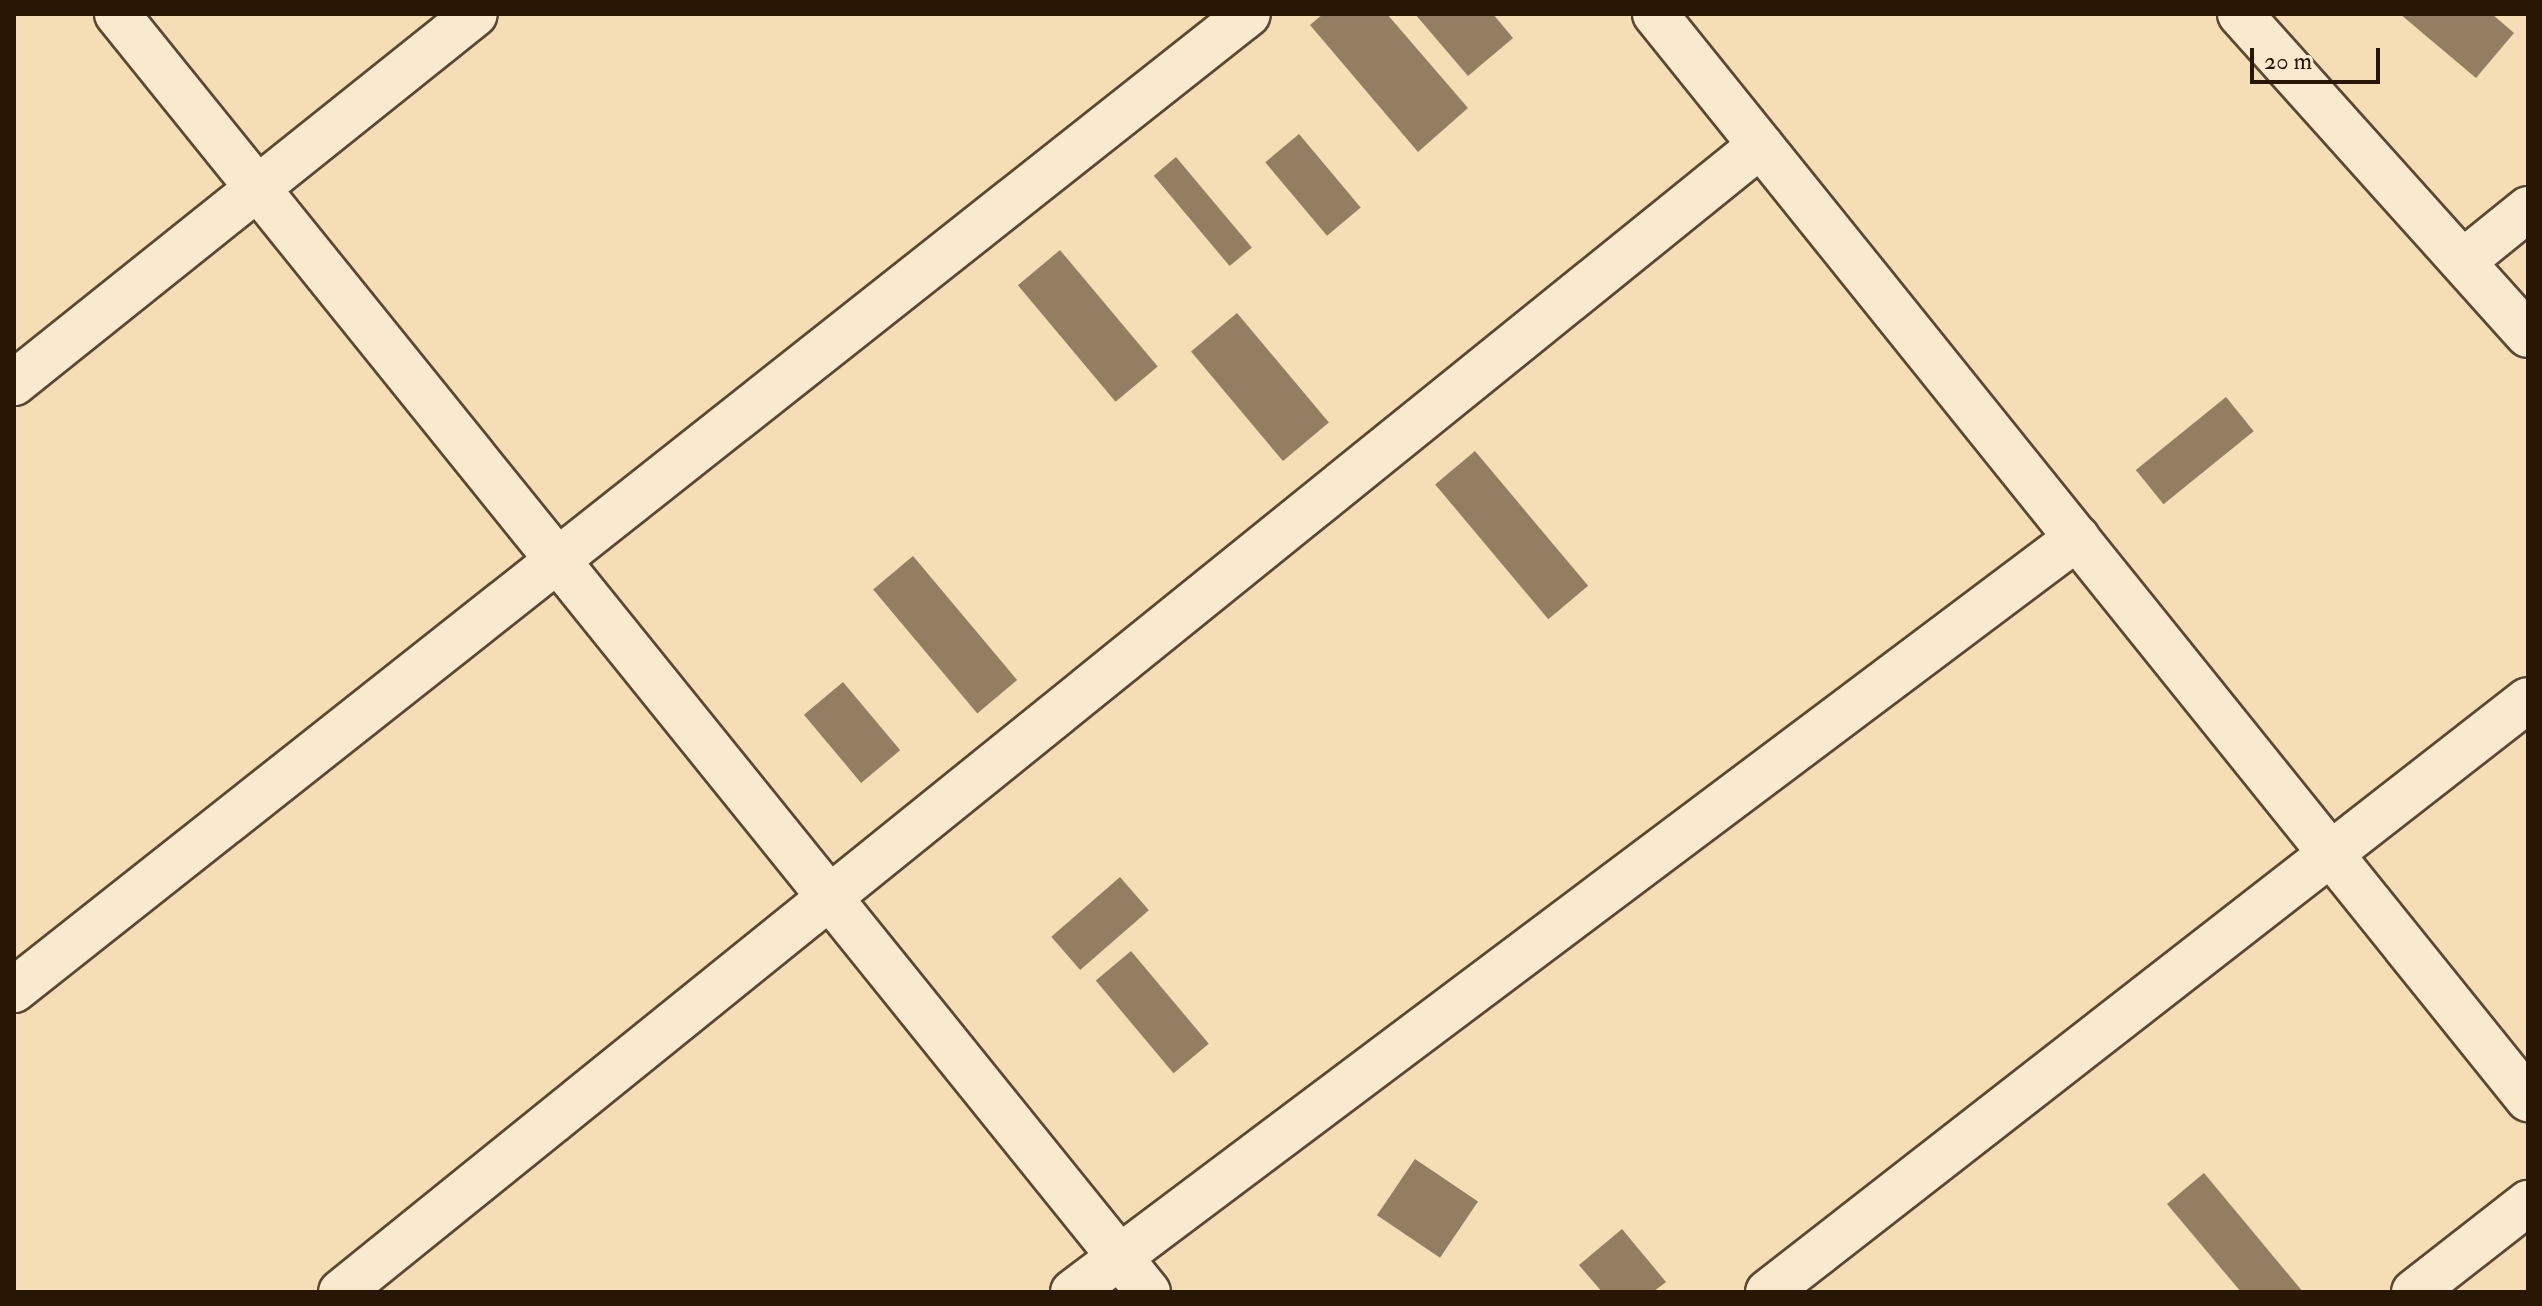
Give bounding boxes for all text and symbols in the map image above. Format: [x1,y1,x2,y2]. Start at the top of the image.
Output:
scale bar [2254,32,2384,82]
text: 20 m [2264,46,2312,77]

